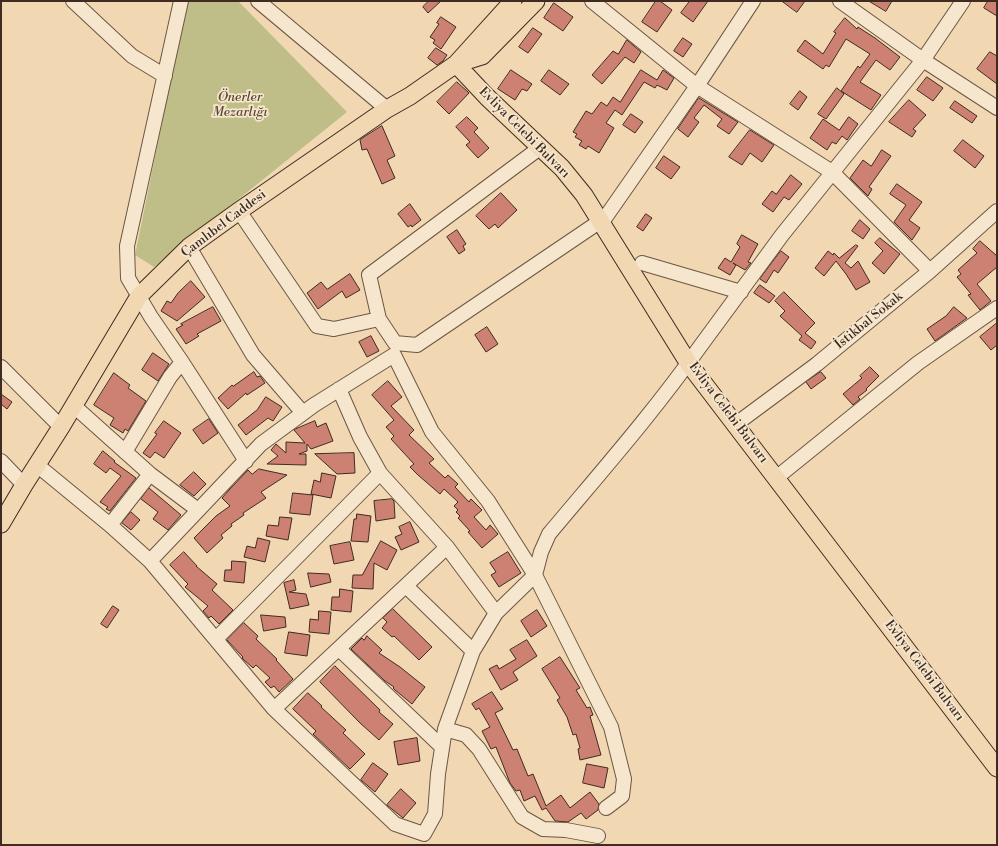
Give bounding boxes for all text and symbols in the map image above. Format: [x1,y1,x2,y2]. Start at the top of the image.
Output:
street label: Evliya Celebi Bulvarı [475,84,573,182]
park label: Önerler Mezarlığı [212,90,268,121]
street label: Çamlıbel Caddesi [178,187,270,261]
street label: İstikbal Sokak [832,289,906,353]
street label: Evliya Celebi Bulvarı [685,359,771,467]
street label: Evliya Celebi Bulvarı [881,617,967,725]

